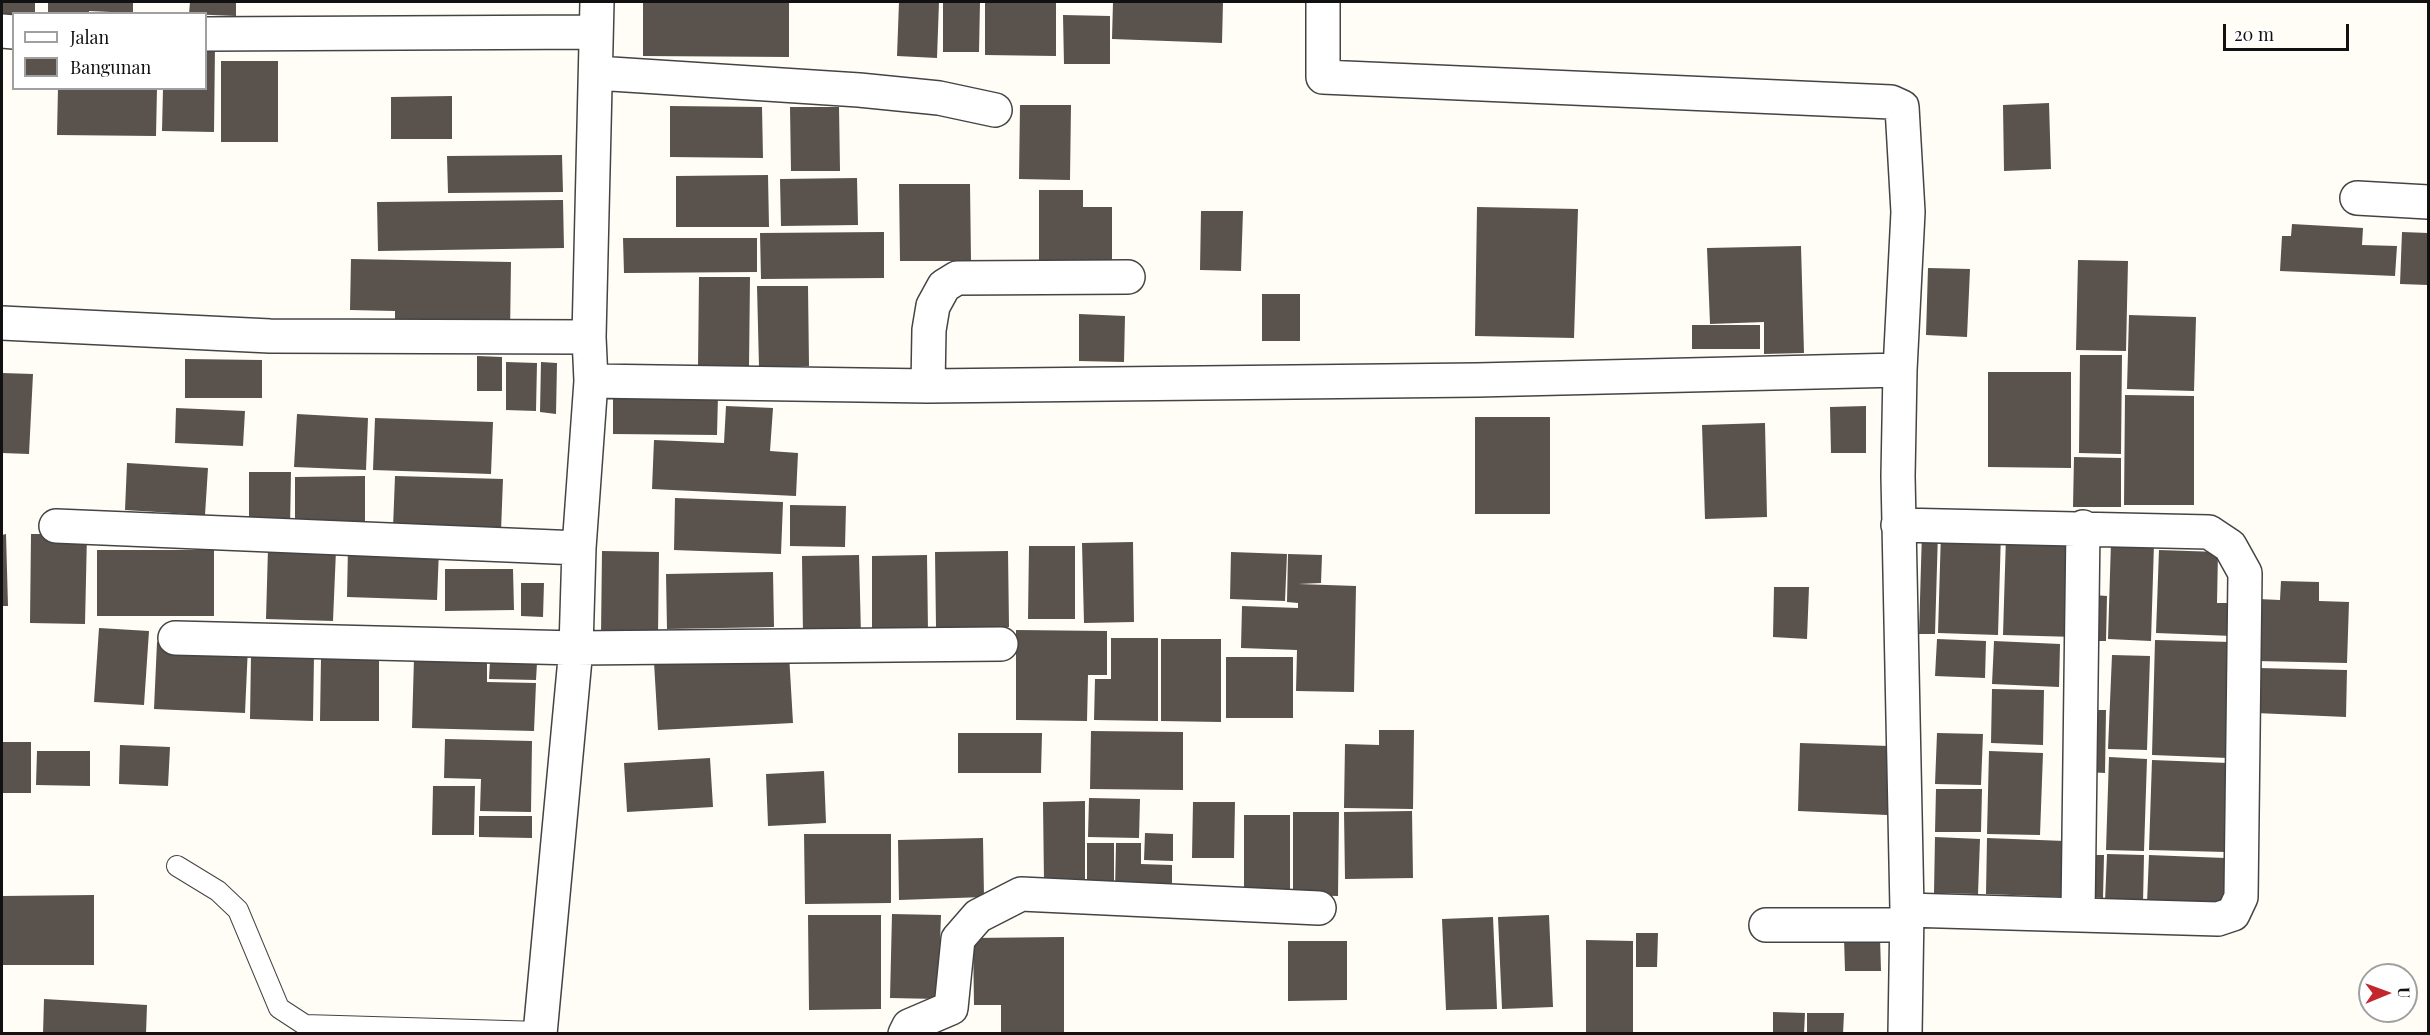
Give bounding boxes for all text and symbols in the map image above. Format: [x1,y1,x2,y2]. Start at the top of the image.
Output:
legend [12,12,207,90]
scale bar [2226,12,2352,50]
text: 20 m [2234,22,2274,46]
text: Jalan [70,25,109,49]
text: Bangunan [70,55,151,79]
north arrow [2358,963,2418,1023]
text: U [2394,987,2415,998]

